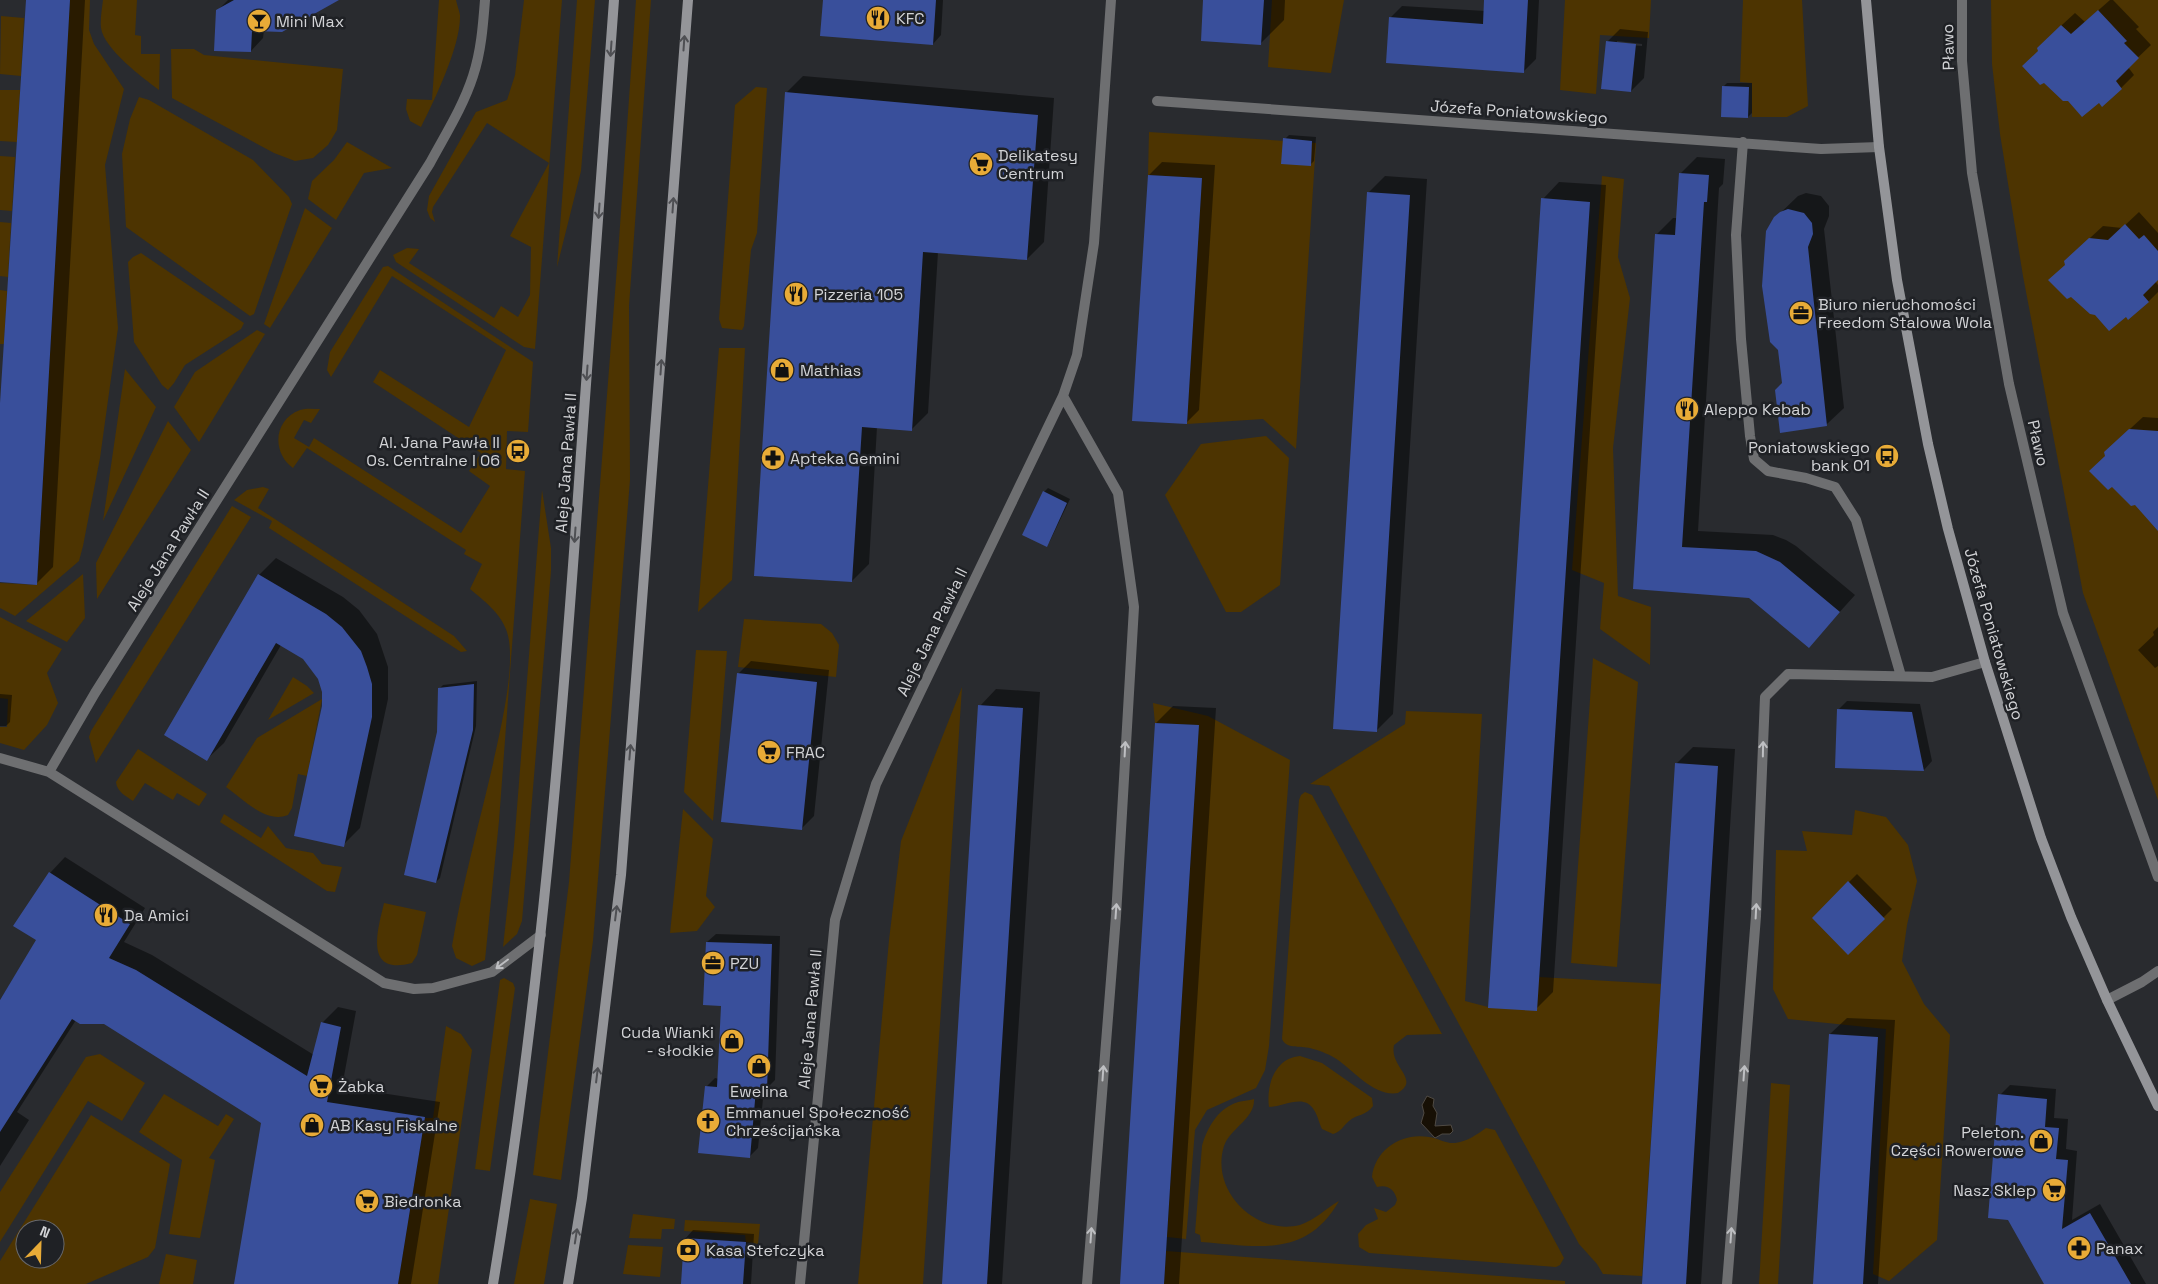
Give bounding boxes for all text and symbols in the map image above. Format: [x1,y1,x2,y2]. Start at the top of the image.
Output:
restaurant icon: KFC [865,5,891,31]
bar icon: Mini Max [246,8,272,34]
place label: KFC [896,8,925,29]
place label: Mini Max [276,11,344,32]
street label: Pławo [1937,23,1959,71]
one-way arrow [680,35,689,51]
one-way arrow [606,40,616,56]
street label: Józefa Poniatowskiego [1430,95,1608,129]
place label: Delikatesy Centrum [998,145,1078,184]
supermarket icon: Delikatesy Centrum [968,151,994,177]
one-way arrow [668,197,677,213]
one-way arrow [594,202,604,218]
restaurant icon: Pizzeria 105 [783,281,809,307]
place label: Pizzeria 105 [814,284,903,305]
place label: Biuro nieruchomości Freedom Stalowa Wola [1818,294,1992,333]
office icon: Biuro nieruchomości Freedom Stalowa Wola [1788,300,1814,326]
shop icon: Mathias [769,357,795,383]
one-way arrow [656,359,665,375]
place label: Mathias [800,360,861,381]
one-way arrow [582,364,592,380]
street label: Aleje Jana Pawła II [551,392,581,534]
restaurant icon: Aleppo Kebab [1674,396,1700,422]
place label: Aleppo Kebab [1704,399,1811,420]
street label: Pławo [2023,418,2053,468]
place label: Al. Jana Pawła II Os. Centralne I 06 [366,432,500,471]
place label: Poniatowskiego bank 01 [1748,437,1870,476]
bus stop icon: Al. Jana Pawła II Os. Centralne I 06 [505,438,531,464]
bus stop icon: Poniatowskiego bank 01 [1874,443,1900,469]
pharmacy icon: Apteka Gemini [760,445,786,471]
place label: Apteka Gemini [790,448,900,469]
street label: Aleje Jana Pawła II [122,485,214,615]
one-way arrow [571,527,580,543]
street label: Józefa Poniatowskiego [1959,546,2029,722]
street label: Aleje Jana Pawła II [892,564,972,700]
supermarket icon: FRAC [756,739,782,765]
one-way arrow [1121,741,1130,757]
one-way arrow [1758,741,1768,758]
place label: FRAC [786,742,825,763]
one-way arrow [626,744,635,760]
restaurant icon: Da Amici [93,902,119,928]
one-way arrow [1111,904,1120,920]
one-way arrow [1752,904,1761,920]
place label: Da Amici [124,905,189,926]
one-way arrow [611,906,621,922]
street label: Aleje Jana Pawła II [793,948,827,1090]
office icon: PZU [700,950,726,976]
place label: PZU [730,953,759,974]
one-way arrow [495,959,509,969]
place label: Cuda Wianki - słodkie [621,1022,714,1061]
shop icon: Cuda Wianki - słodkie [719,1028,745,1054]
shop icon: Ewelina [746,1053,772,1079]
one-way arrow [1099,1066,1108,1082]
one-way arrow [1739,1066,1748,1082]
one-way arrow [592,1067,602,1083]
supermarket icon: Żabka [308,1073,334,1099]
place label: Żabka [338,1076,384,1097]
place label: Ewelina [730,1081,788,1102]
place label: Emmanuel Społeczność Chrześcijańska [726,1102,909,1141]
church icon: Emmanuel Społeczność Chrześcijańska [695,1108,721,1134]
shop icon: AB Kasy Fiskalne [299,1112,325,1138]
place label: AB Kasy Fiskalne [330,1115,458,1136]
place label: Peleton. Części Rowerowe [1891,1122,2024,1161]
shop icon: Peleton. Części Rowerowe [2028,1128,2054,1154]
supermarket icon: Nasz Sklep [2041,1177,2067,1203]
place label: Nasz Sklep [1953,1180,2036,1201]
supermarket icon: Biedronka [354,1188,380,1214]
place label: Biedronka [384,1191,461,1212]
north arrow [15,1219,65,1269]
text: N [37,1222,53,1242]
one-way arrow [572,1228,582,1244]
one-way arrow [1086,1228,1095,1244]
one-way arrow [1726,1228,1736,1244]
pharmacy icon: Panax [2066,1235,2092,1261]
bank icon: Kasa Stefczyka [675,1237,701,1263]
place label: Panax [2096,1238,2143,1259]
place label: Kasa Stefczyka [706,1240,824,1261]

